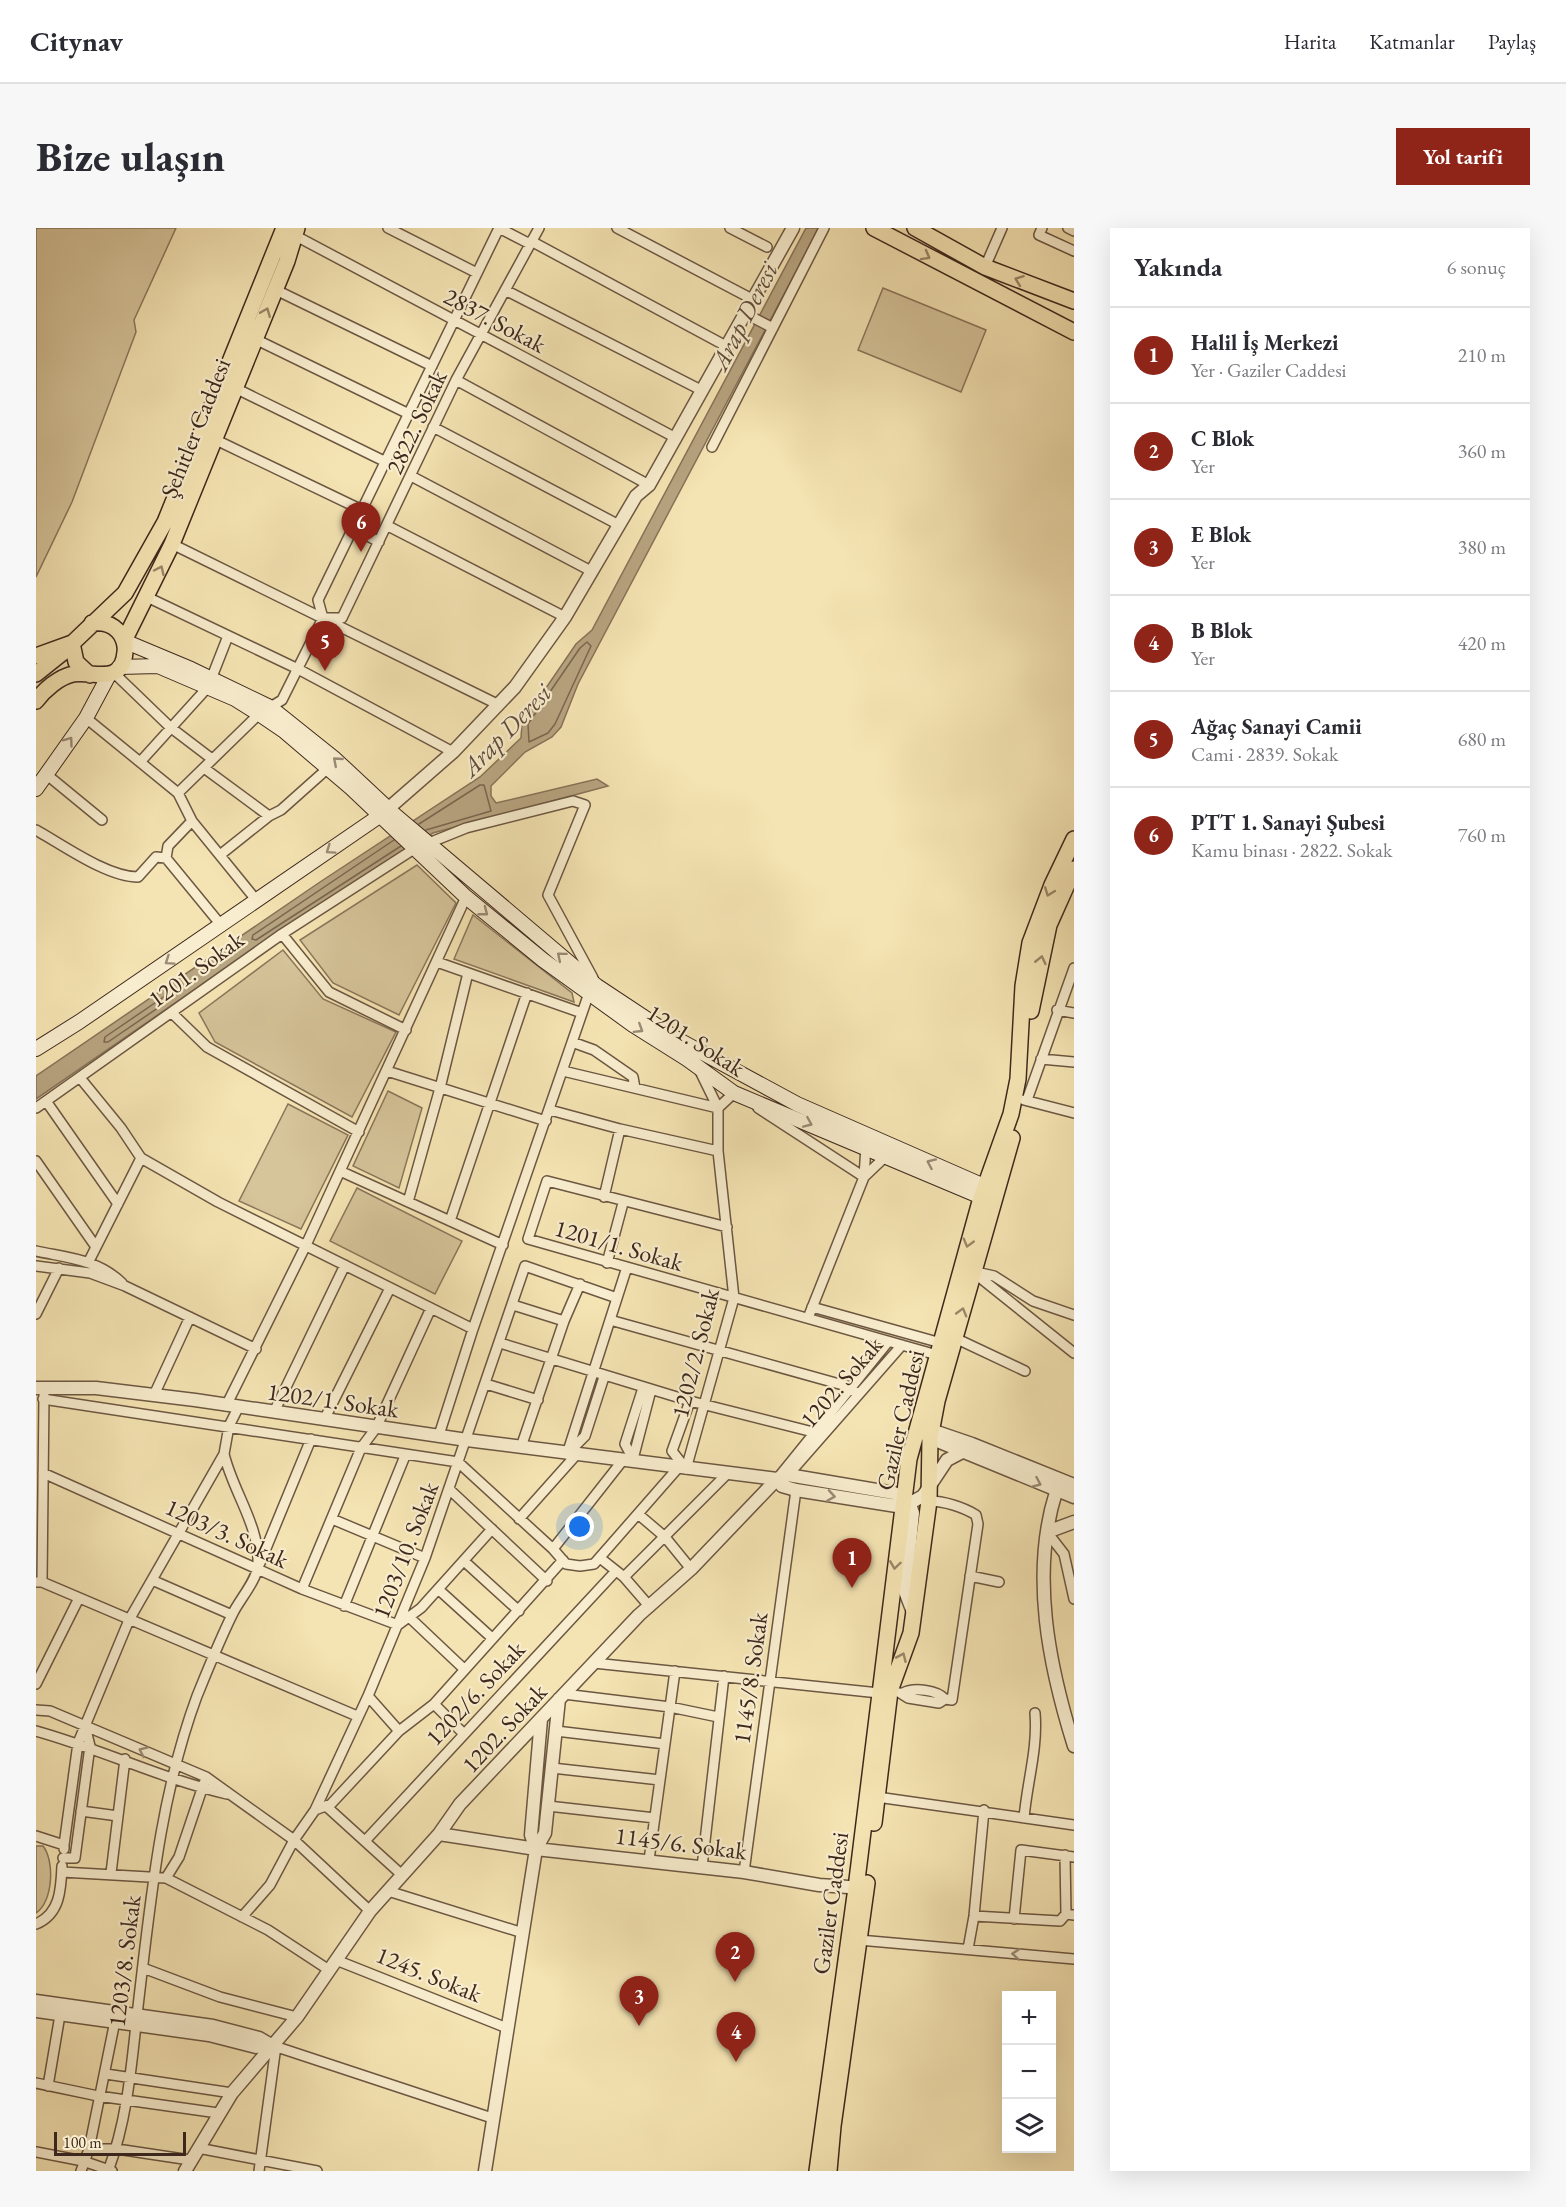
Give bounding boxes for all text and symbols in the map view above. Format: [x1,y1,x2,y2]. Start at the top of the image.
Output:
text: Citynav [30,23,123,59]
text: Harita [1284,28,1336,55]
text: Katmanlar [1369,28,1455,55]
text: Paylaş [1488,28,1536,55]
button: Yol tarifi [1396,128,1530,185]
text: Bize ulaşın [36,129,225,184]
one-way arrow [920,249,930,260]
text: Yakında [1134,250,1222,284]
text: 6 sonuç [1447,254,1506,280]
water label: Arap Deresi [702,255,786,377]
one-way arrow [1015,275,1025,288]
street label: 2837. Sokak [439,280,552,360]
one-way arrow [259,307,271,318]
text: Halil İş Merkezi [1191,328,1339,357]
text: 1 [1148,342,1159,368]
text: 210 m [1458,342,1506,368]
street label: Şehitler Caddesi [153,353,237,502]
text: Yer · Gaziler Caddesi [1191,357,1347,383]
street label: 2822. Sokak [378,364,454,479]
text: C Blok [1191,424,1254,453]
text: 2 [1148,438,1159,464]
text: 360 m [1458,438,1506,464]
text: Yer [1191,453,1215,479]
pin: 6 [342,502,380,552]
text: E Blok [1191,520,1251,549]
text: 3 [1148,534,1159,560]
text: 380 m [1458,534,1506,560]
text: Yer [1191,549,1215,575]
one-way arrow [152,565,164,576]
text: B Blok [1191,616,1252,645]
pin: 5 [306,622,344,671]
text: 4 [1148,630,1159,656]
text: 420 m [1458,630,1506,656]
text: Yer [1191,645,1215,671]
water label: Arap Deresi [452,675,560,785]
text: Ağaç Sanayi Camii [1191,712,1362,741]
text: 5 [1148,726,1159,752]
text: 680 m [1458,726,1506,752]
one-way arrow [62,737,73,748]
text: Cami · 2839. Sokak [1191,741,1338,767]
one-way arrow [333,757,344,768]
text: PTT 1. Sanayi Şubesi [1191,808,1385,837]
text: 6 [1148,822,1159,848]
text: 760 m [1458,822,1506,848]
text: Kamu binası · 2822. Sokak [1191,837,1392,863]
one-way arrow [326,843,337,854]
one-way arrow [1044,886,1057,897]
one-way arrow [477,904,488,915]
street label: 1201. Sokak [142,923,251,1014]
one-way arrow [557,952,568,963]
one-way arrow [165,954,176,965]
one-way arrow [1034,955,1047,965]
street label: 1201. Sokak [641,997,752,1084]
one-way arrow [633,1022,643,1034]
one-way arrow [802,1116,813,1128]
one-way arrow [926,1158,937,1170]
street label: 1201/1. Sokak [551,1212,688,1278]
one-way arrow [963,1237,975,1247]
street label: 1202/2. Sokak [664,1284,726,1421]
one-way arrow [955,1307,967,1318]
street label: 1202. Sokak [793,1329,890,1434]
street label: Gaziler Caddesi [869,1347,931,1493]
street label: 1202/1. Sokak [265,1375,401,1425]
one-way arrow [1030,1476,1041,1488]
street label: 1203/10. Sokak [365,1477,445,1623]
one-way arrow [826,1489,836,1501]
street label: 1203/3. Sokak [161,1491,294,1575]
your location [565,1512,594,1541]
pin: 1 [832,1538,872,1588]
one-way arrow [889,1560,901,1569]
street label: 1145/8. Sokak [725,1610,775,1746]
street label: 1202/6. Sokak [419,1634,532,1752]
one-way arrow [895,1652,907,1663]
street label: 1202. Sokak [455,1676,554,1779]
one-way arrow [139,1746,150,1758]
street label: 1145/6. Sokak [613,1820,749,1867]
street label: Gaziler Caddesi [805,1830,855,1976]
street label: 1203/8. Sokak [101,1893,148,2029]
pin: 2 [716,1932,754,1982]
street label: 1245. Sokak [372,1939,487,2009]
one-way arrow [1011,1948,1020,1961]
pin: 3 [620,1976,658,2026]
map controls [1002,1991,1056,2153]
button: + [1002,1991,1056,2045]
pin: 4 [716,2012,756,2062]
button: − [1002,2045,1056,2099]
button: layers [1002,2099,1056,2153]
scale bar [54,2129,186,2156]
text: 100 m [63,2132,102,2153]

